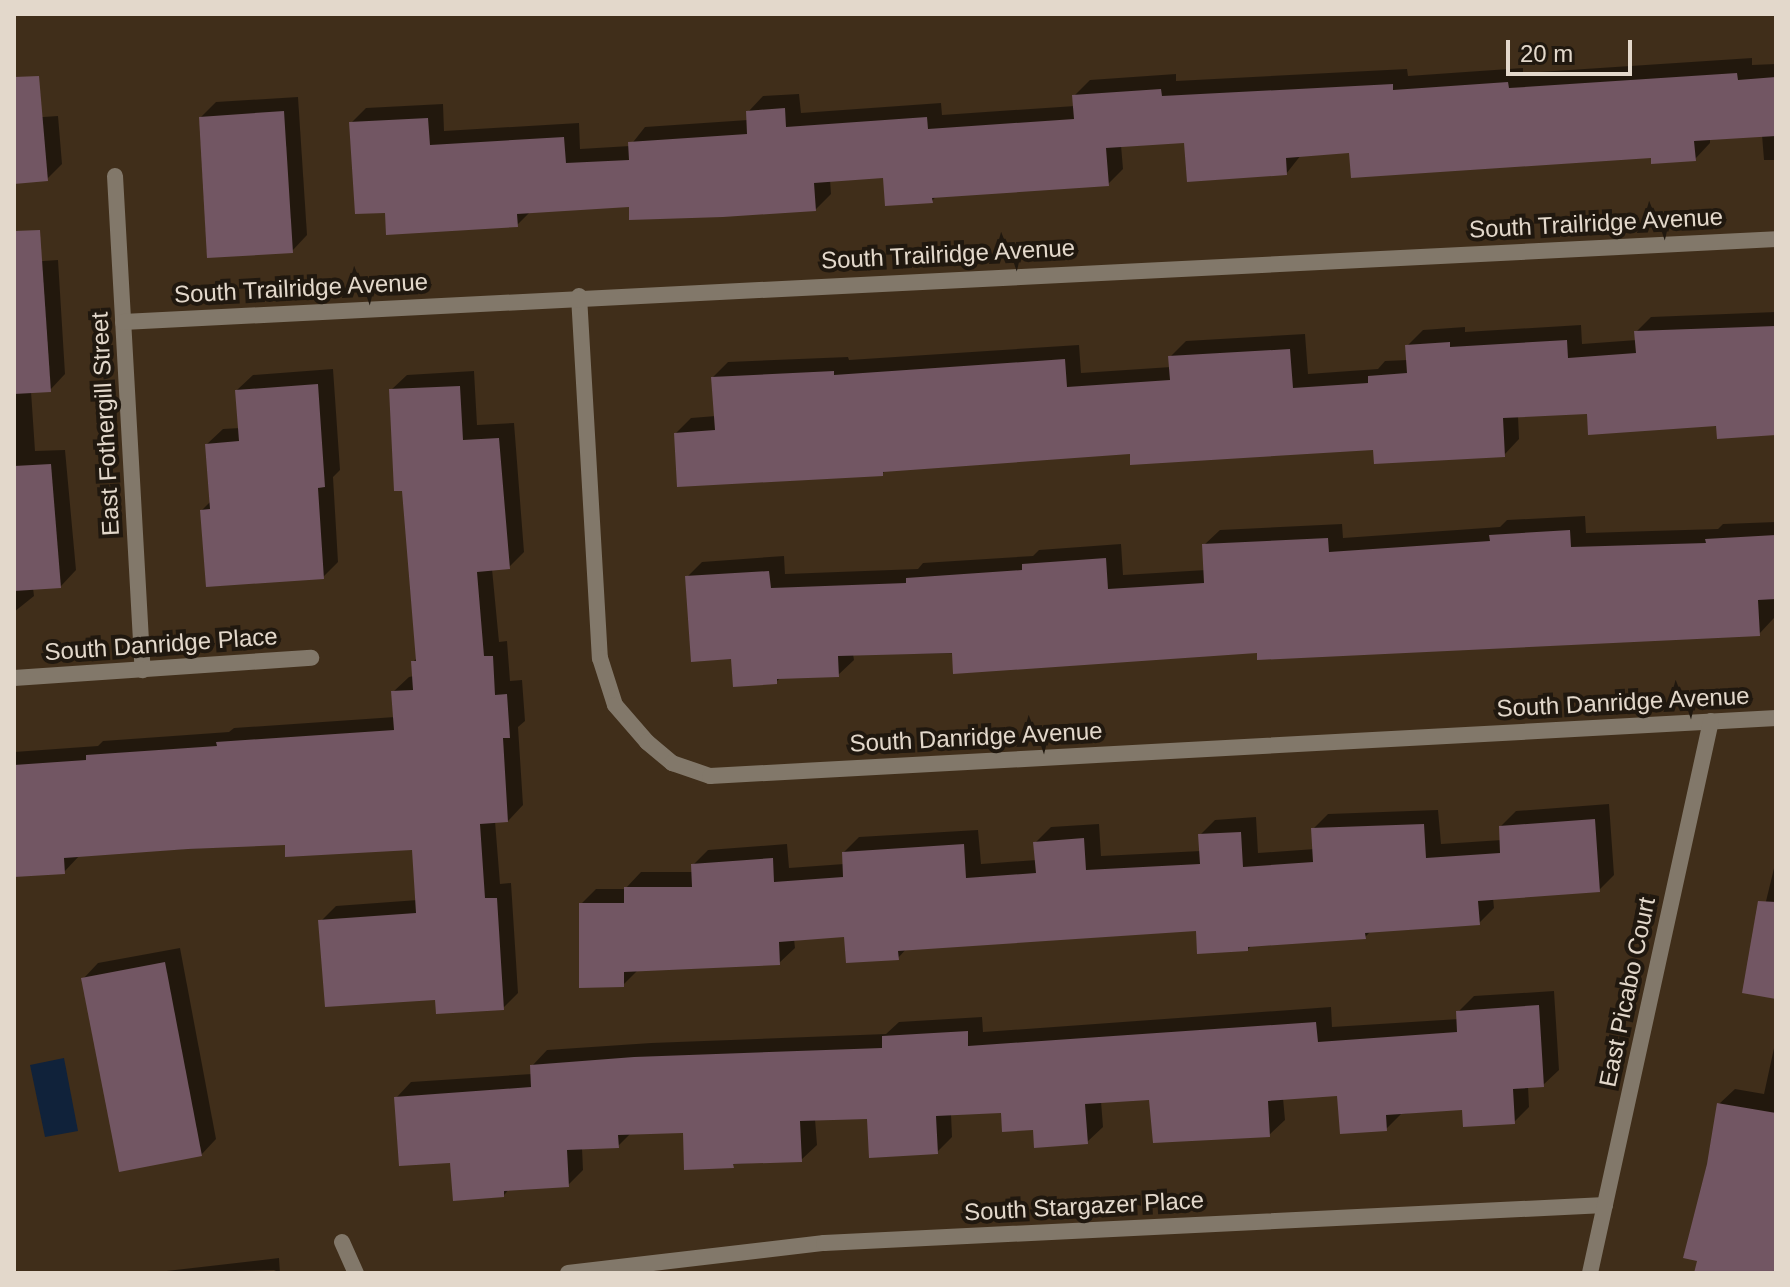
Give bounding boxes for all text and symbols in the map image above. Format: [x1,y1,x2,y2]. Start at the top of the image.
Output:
scale bar [1510,24,1636,74]
text: 20 m [1520,40,1573,67]
street label: South Trailridge Avenue [1467,202,1725,244]
street label: South Trailridge Avenue [819,233,1077,275]
street label: South Trailridge Avenue [172,267,430,309]
street label: East Fothergill Street [85,311,125,537]
street label: South Danridge Place [44,621,278,667]
street label: South Danridge Avenue [1495,681,1751,723]
street label: South Danridge Avenue [848,716,1104,758]
street label: East Picabo Court [1593,894,1661,1090]
street label: South Stargazer Place [963,1185,1205,1227]

